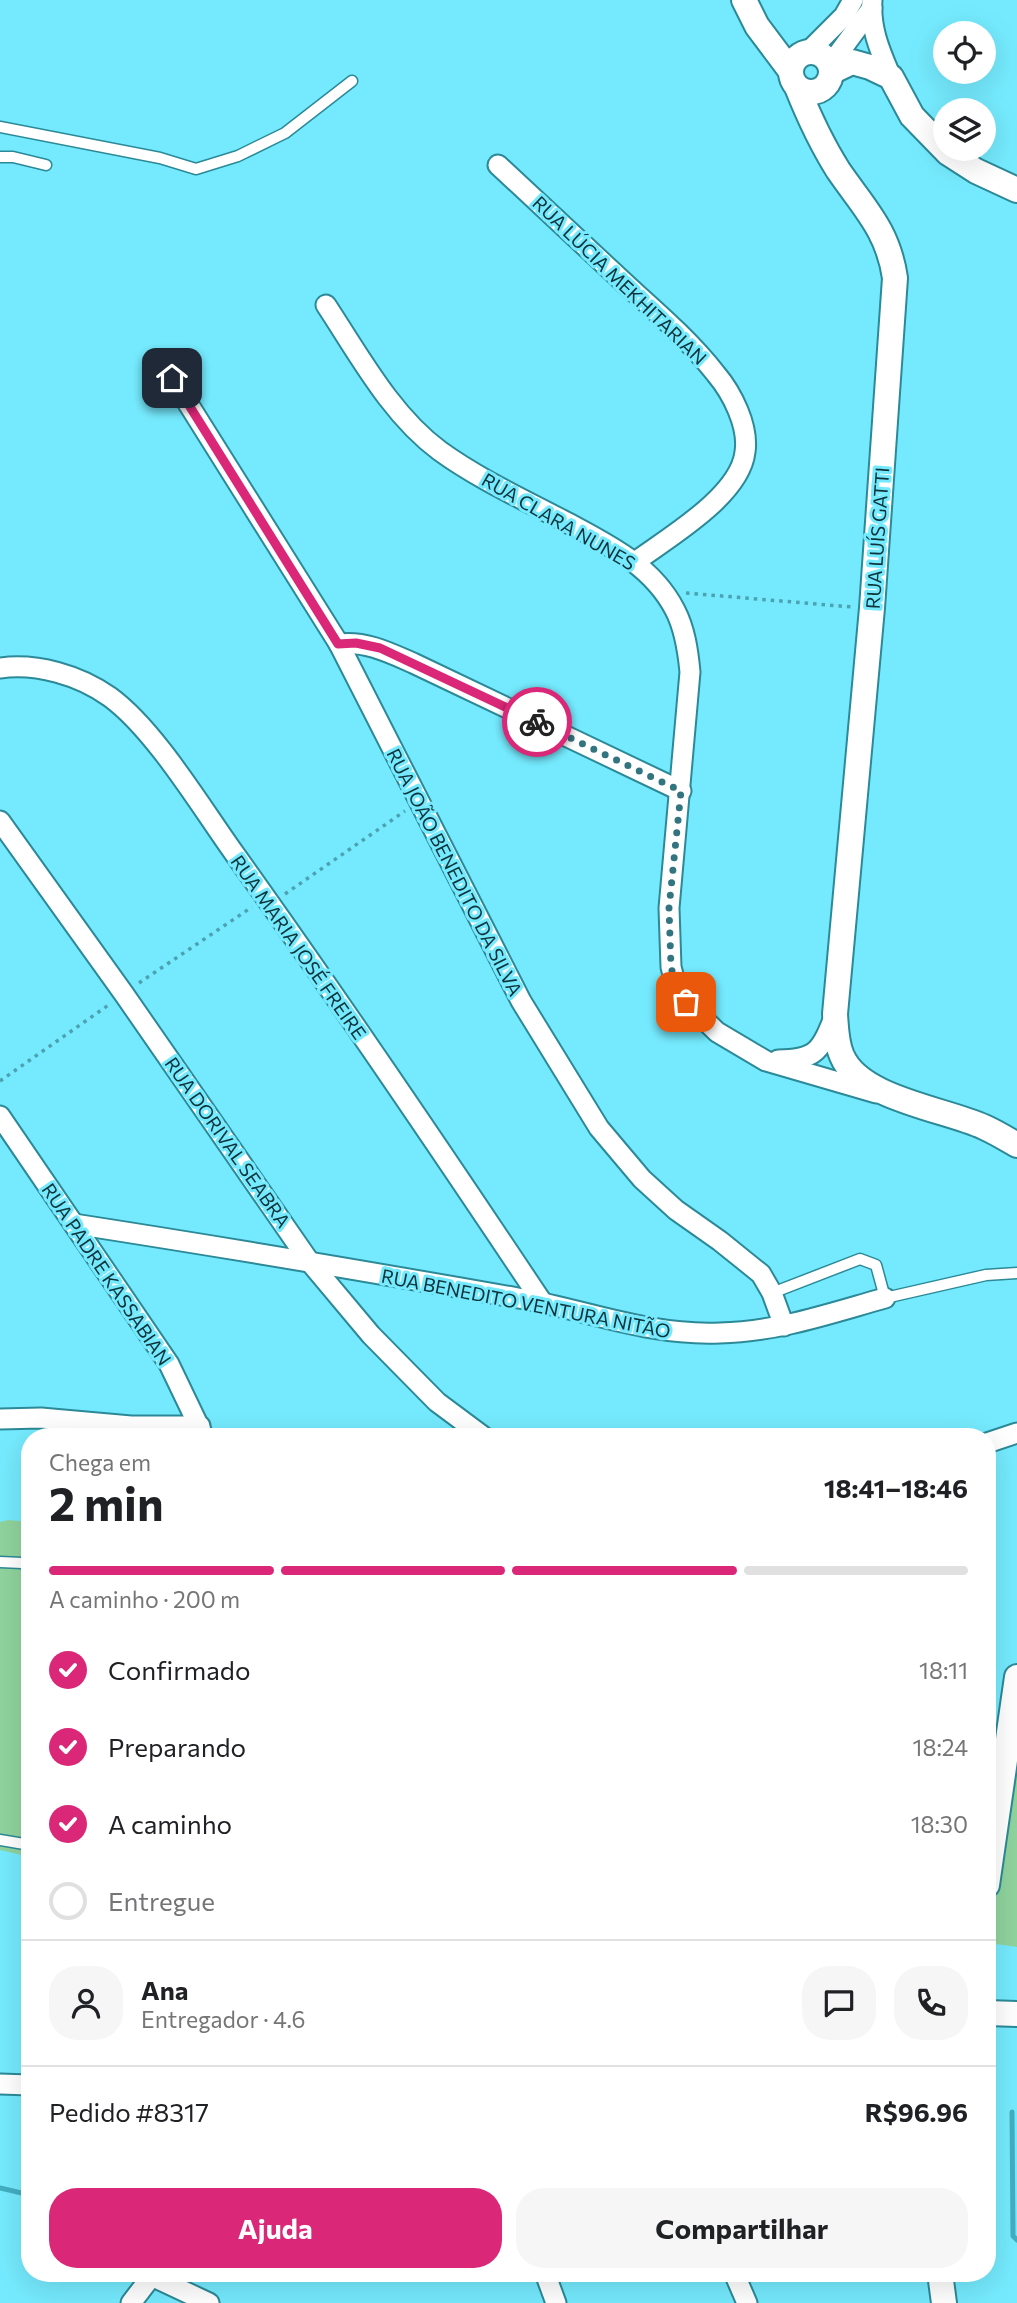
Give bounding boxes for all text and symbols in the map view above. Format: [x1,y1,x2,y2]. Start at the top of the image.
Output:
map controls [933,21,996,161]
button: locate [933,21,996,84]
button: layers [933,98,996,161]
street label: RUA LÚCIA MEKHITARIAN [528,190,712,369]
pin [142,348,202,408]
icon: home [153,359,191,397]
street label: RUA LUÍS GATTI [861,466,893,610]
street label: RUA CLARA NUNES [478,468,640,574]
courier [502,687,572,757]
icon: bike [518,703,556,741]
street label: RUA JOÃO BENEDITO DA SILVA [382,744,528,1000]
street label: RUA MARIA JOSÉ FREIRE [227,850,371,1044]
pin [656,972,716,1032]
icon: bag [667,983,705,1021]
street label: RUA DORIVAL SEABRA [160,1052,296,1232]
street label: RUA PADRE KASSABIAN [38,1179,176,1369]
street label: RUA BENEDITO VENTURA NITÃO [380,1264,672,1342]
text: Chega em [49,1448,151,1476]
text: 18:41–18:46 [824,1472,968,1503]
text: 2 min [49,1474,164,1530]
text: A caminho · 200 m [49,1585,240,1613]
icon: check [49,1651,87,1689]
text: Confirmado [108,1654,250,1685]
text: 18:11 [919,1656,968,1684]
icon: check [49,1728,87,1766]
text: Preparando [108,1731,246,1762]
text: 18:24 [913,1733,968,1761]
icon: check [49,1805,87,1843]
text: A caminho [108,1808,232,1839]
text: 18:30 [911,1810,968,1838]
text: Entregue [108,1885,215,1916]
button: person [49,1966,123,2040]
button: chat [802,1966,876,2040]
button: phone [894,1966,968,2040]
text: Ana [141,1974,188,2005]
text: Entregador · 4.6 [141,2005,306,2033]
text: Pedido #8317 [49,2096,209,2127]
text: R$96.96 [865,2096,968,2127]
button: Ajuda [49,2188,502,2268]
button: Compartilhar [516,2188,968,2268]

